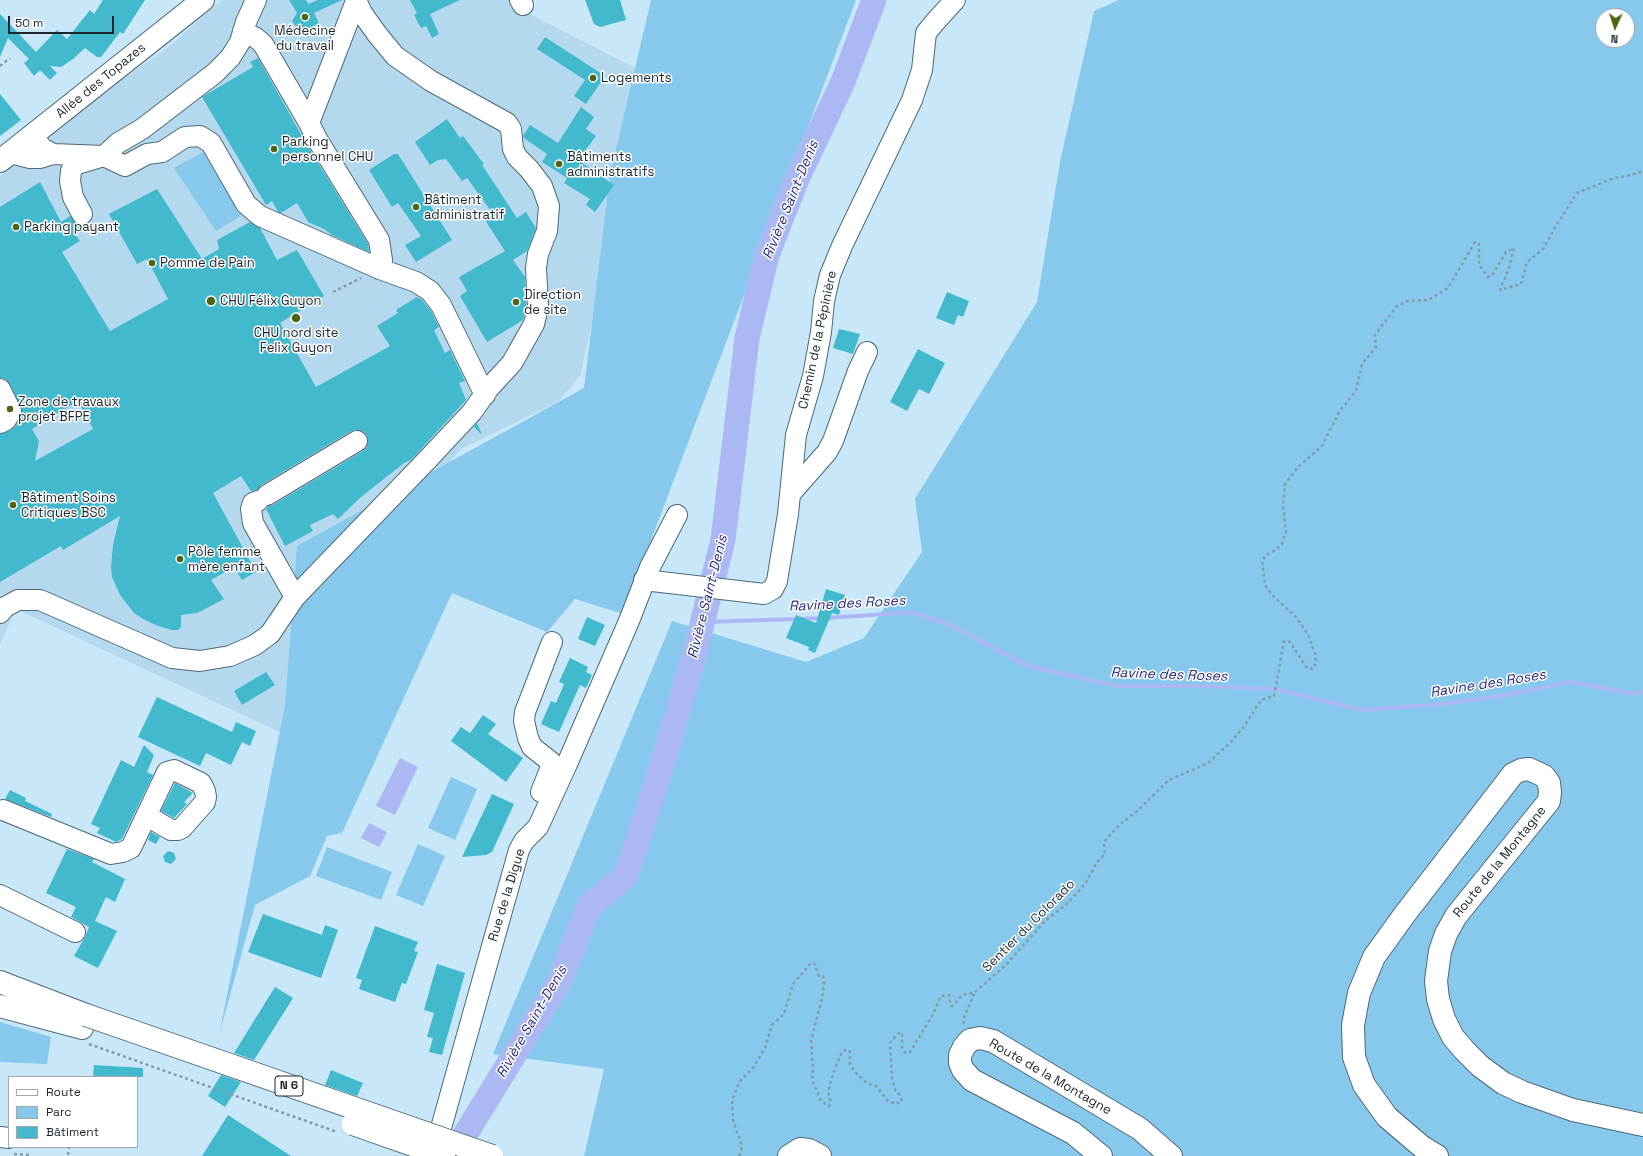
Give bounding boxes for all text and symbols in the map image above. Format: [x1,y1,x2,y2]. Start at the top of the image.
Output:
scale bar [10,8,116,34]
north arrow [1595,8,1635,48]
marker: Médecine du travail [300,12,310,22]
text: 50 m [15,15,43,31]
place label: Médecine du travail [274,23,336,54]
text: N [1610,32,1618,46]
street label: Allée des Topazes [53,40,149,122]
place label: Logements [601,70,672,86]
marker: Logements [588,73,598,83]
place label: Parking personnel CHU [282,134,373,165]
water label: Rivière Saint-Denis [760,138,822,262]
marker: Parking personnel CHU [269,144,279,154]
place label: Bâtiments administratifs [567,149,654,180]
marker: Bâtiments administratifs [554,159,564,169]
place label: Bâtiment administratif [424,192,505,223]
marker: Bâtiment administratif [411,202,421,212]
place label: Parking payant [24,219,119,235]
marker: Parking payant [11,222,21,232]
place label: Pomme de Pain [160,255,255,271]
marker: Pomme de Pain [147,258,157,268]
street label: Chemin de la Pépinière [796,269,840,411]
place label: Direction de site [524,287,581,318]
place label: CHU Félix Guyon [220,293,321,309]
marker: CHU Félix Guyon [205,295,217,307]
marker: Direction de site [511,297,521,307]
marker: CHU nord site Felix Guyon [290,312,302,324]
place label: CHU nord site Felix Guyon [254,325,338,356]
place label: Zone de travaux projet BFPE [18,394,119,425]
marker: Zone de travaux projet BFPE [5,404,15,414]
place label: Bâtiment Soins Critiques BSC [21,490,116,521]
marker: Bâtiment Soins Critiques BSC [8,500,18,510]
water label: Rivière Saint-Denis [685,534,731,660]
place label: Pôle femme mère enfant [188,544,265,575]
marker: Pôle femme mère enfant [175,554,185,564]
water label: Ravine des Roses [788,593,906,615]
water label: Ravine des Roses [1110,665,1228,685]
water label: Ravine des Roses [1429,667,1547,701]
street label: Route de la Montagne [1450,803,1550,921]
street label: Rue de la Digue [485,847,529,943]
street label: Sentier du Colorado [980,877,1078,975]
water label: Rivière Saint-Denis [493,963,571,1081]
street label: Route de la Montagne [986,1036,1114,1118]
legend [8,1076,138,1148]
road number: N 6 [275,1076,303,1096]
text: Route [46,1084,81,1100]
text: Parc [46,1104,71,1120]
text: Bâtiment [46,1124,99,1140]

